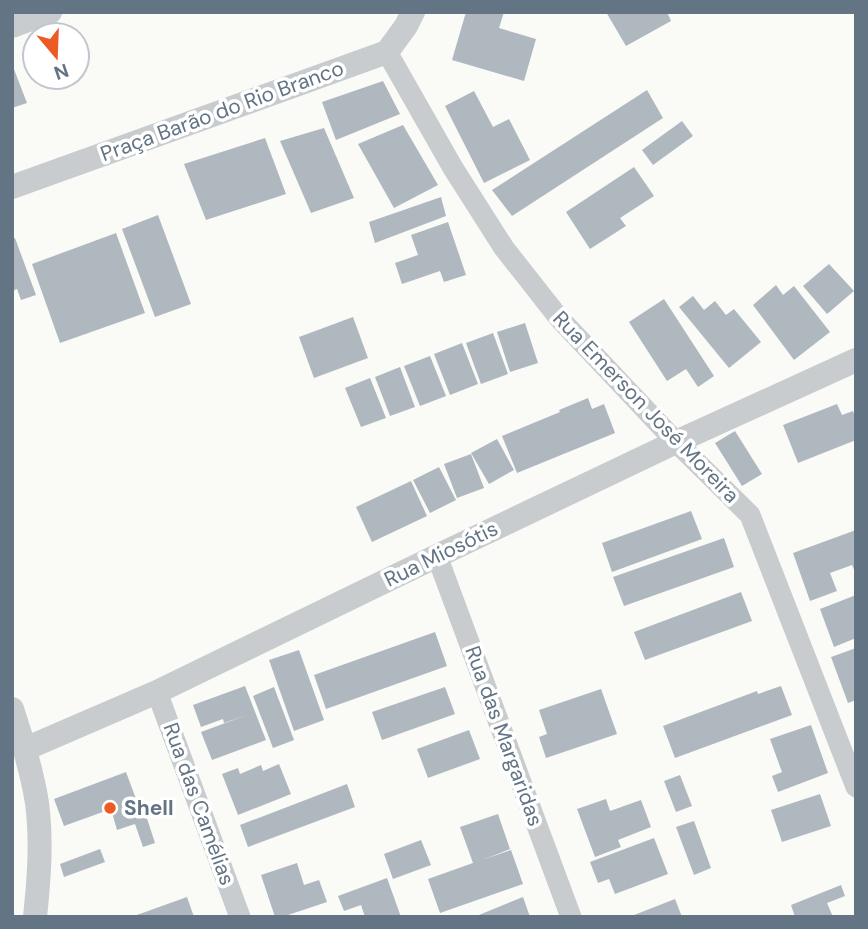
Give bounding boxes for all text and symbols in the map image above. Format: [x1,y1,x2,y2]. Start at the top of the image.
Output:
north arrow [21,21,91,91]
street label: Praça Barão do Rio Branco [97,54,347,168]
text: N [51,58,72,86]
street label: Rua Emerson José Moreira [547,305,745,509]
street label: Rua Miosótis [380,514,502,594]
street label: Rua das Margaridas [458,642,550,830]
street label: Rua das Camélias [157,719,241,889]
place label: Shell [124,794,174,822]
marker: Shell [102,800,118,816]

